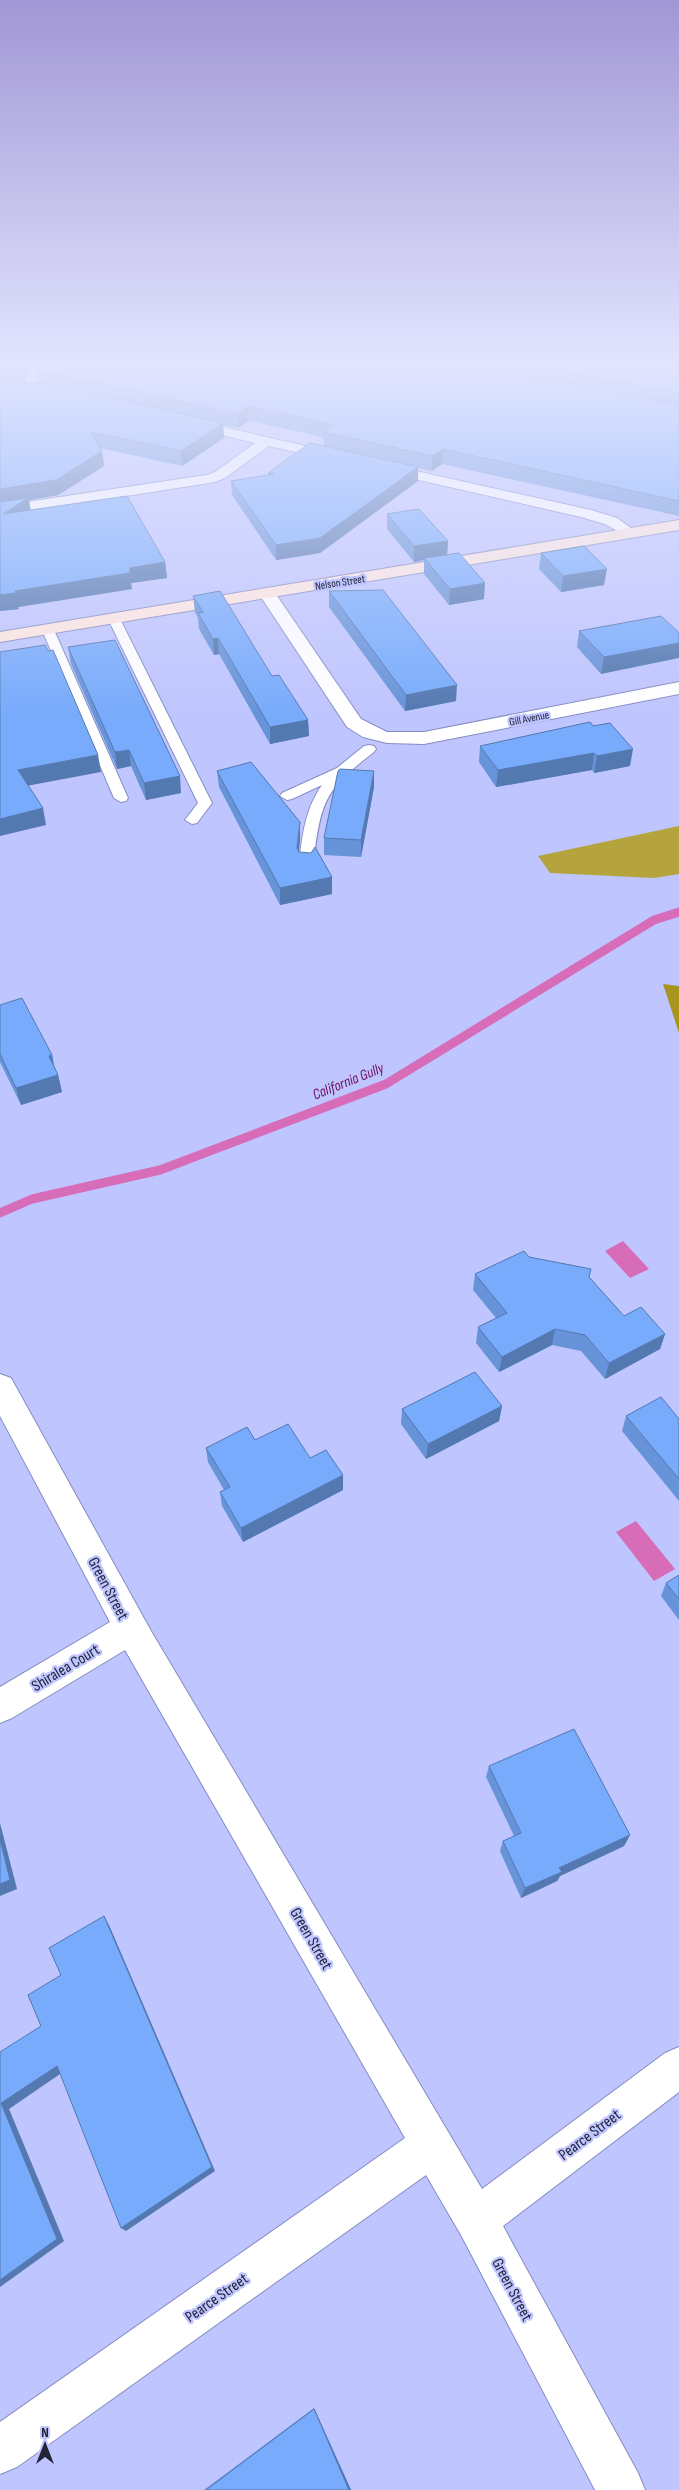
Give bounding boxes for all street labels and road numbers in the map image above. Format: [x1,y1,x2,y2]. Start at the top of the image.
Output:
street label: Nelson Street [314,572,367,593]
street label: Gill Avenue [508,708,550,729]
street label: Green Street [83,1554,132,1623]
street label: Shiralea Court [28,1641,103,1696]
street label: Green Street [285,1904,336,1973]
street label: Pearce Street [555,2106,625,2165]
street label: Green Street [487,2255,536,2324]
street label: Pearce Street [182,2270,252,2327]

